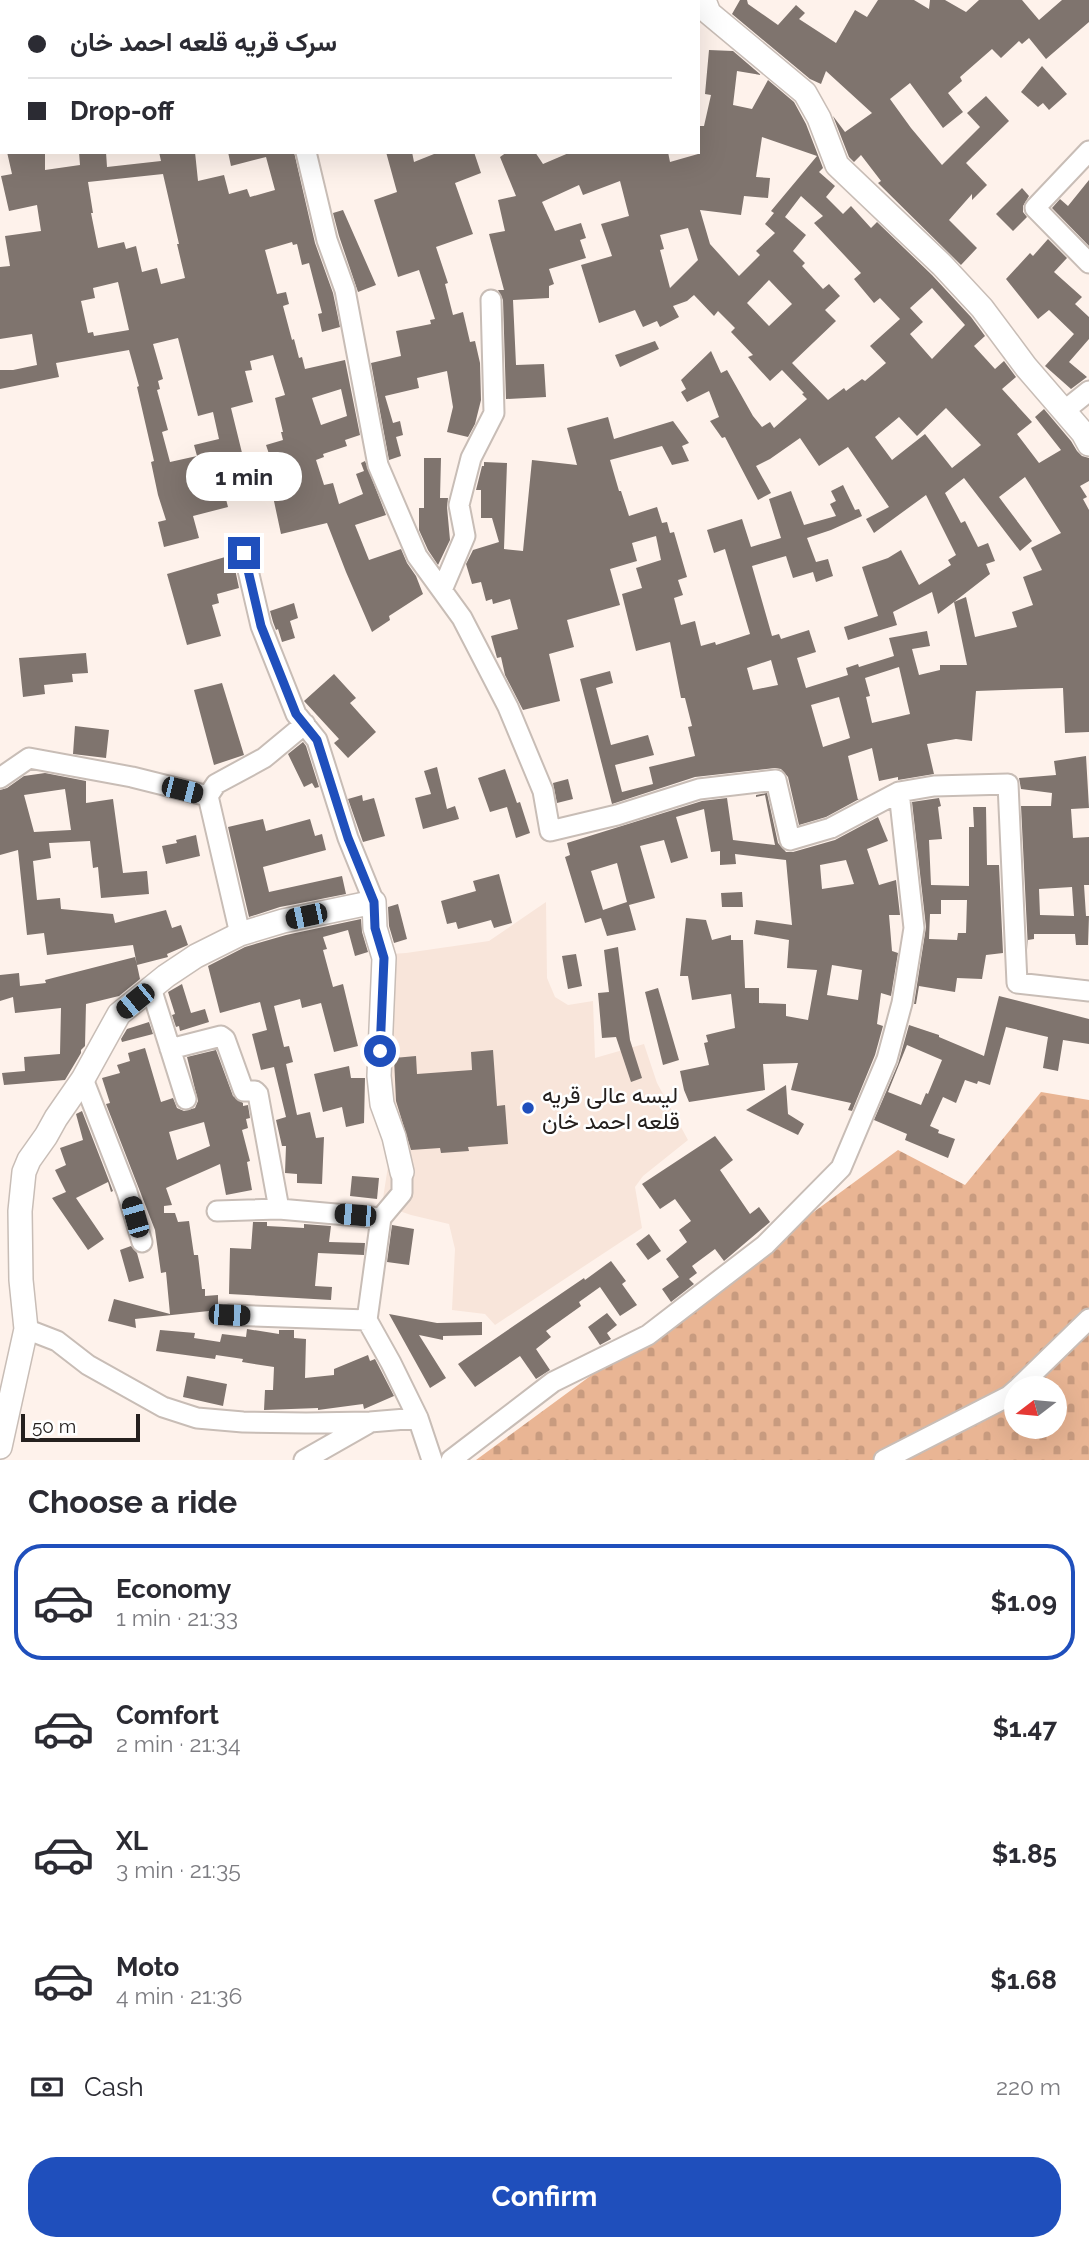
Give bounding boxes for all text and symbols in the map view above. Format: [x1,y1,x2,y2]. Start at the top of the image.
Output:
text: سرک قریه قلعه احمد خان [70,27,337,57]
text: Drop-off [70,96,174,126]
callout: 1 min [186,452,302,500]
text: 1 min [215,463,273,490]
route end [228,537,260,569]
car [160,775,205,805]
car [284,901,329,931]
car [113,980,158,1022]
route start [364,1035,396,1067]
place label: لیسه عالی قریه قلعه احمد خان [542,1081,680,1134]
marker: لیسه عالی قریه قلعه احمد خان [520,1100,536,1116]
car [120,1194,151,1240]
car [334,1203,377,1227]
car [208,1304,251,1326]
north arrow [1004,1376,1068,1438]
map controls [1004,1376,1067,1439]
scale bar [21,1411,140,1443]
text: 50 m [32,1415,76,1437]
text: Choose a ride [28,1483,237,1520]
icon: car [32,1571,95,1634]
text: Economy [116,1574,231,1604]
text: $1.09 [991,1587,1057,1617]
text: 1 min · 21:33 [116,1604,238,1631]
icon: car [32,1697,95,1760]
text: Comfort [116,1700,219,1730]
text: $1.47 [992,1713,1057,1743]
text: 2 min · 21:34 [116,1730,240,1757]
icon: car [32,1823,95,1886]
text: XL [116,1826,148,1856]
text: $1.85 [992,1839,1057,1869]
text: 3 min · 21:35 [116,1856,241,1883]
icon: car [32,1949,95,2012]
text: Moto [116,1952,179,1982]
text: $1.68 [990,1965,1057,1995]
text: 4 min · 21:36 [116,1982,242,2009]
icon: cash [28,2068,66,2106]
text: Cash [84,2072,144,2102]
text: 220 m [996,2073,1061,2100]
button: Confirm [28,2157,1061,2237]

